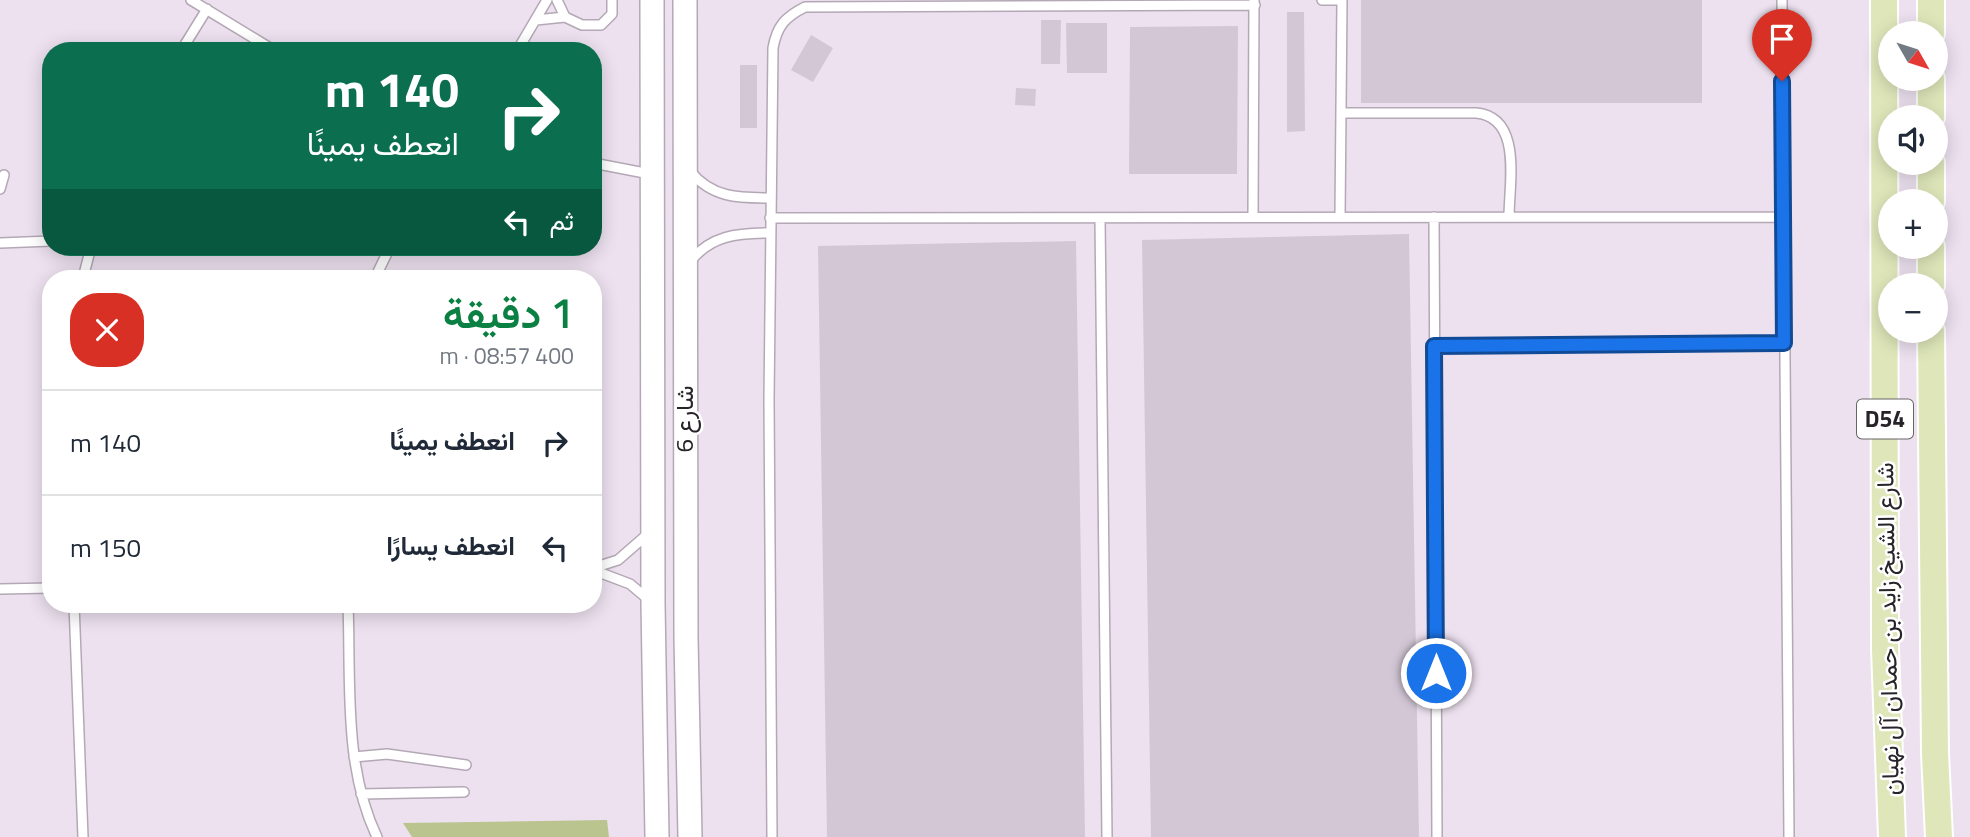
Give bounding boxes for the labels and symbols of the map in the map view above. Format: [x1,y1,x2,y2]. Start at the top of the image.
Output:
pin [1752,9,1812,81]
north arrow [1878,21,1948,91]
street label: شارع 6 [666,385,702,453]
road number: D54 [1857,400,1913,438]
street label: شارع الشيخ زايد بن حمدان آل نهيان [1866,462,1908,796]
position arrow [1399,636,1473,710]

